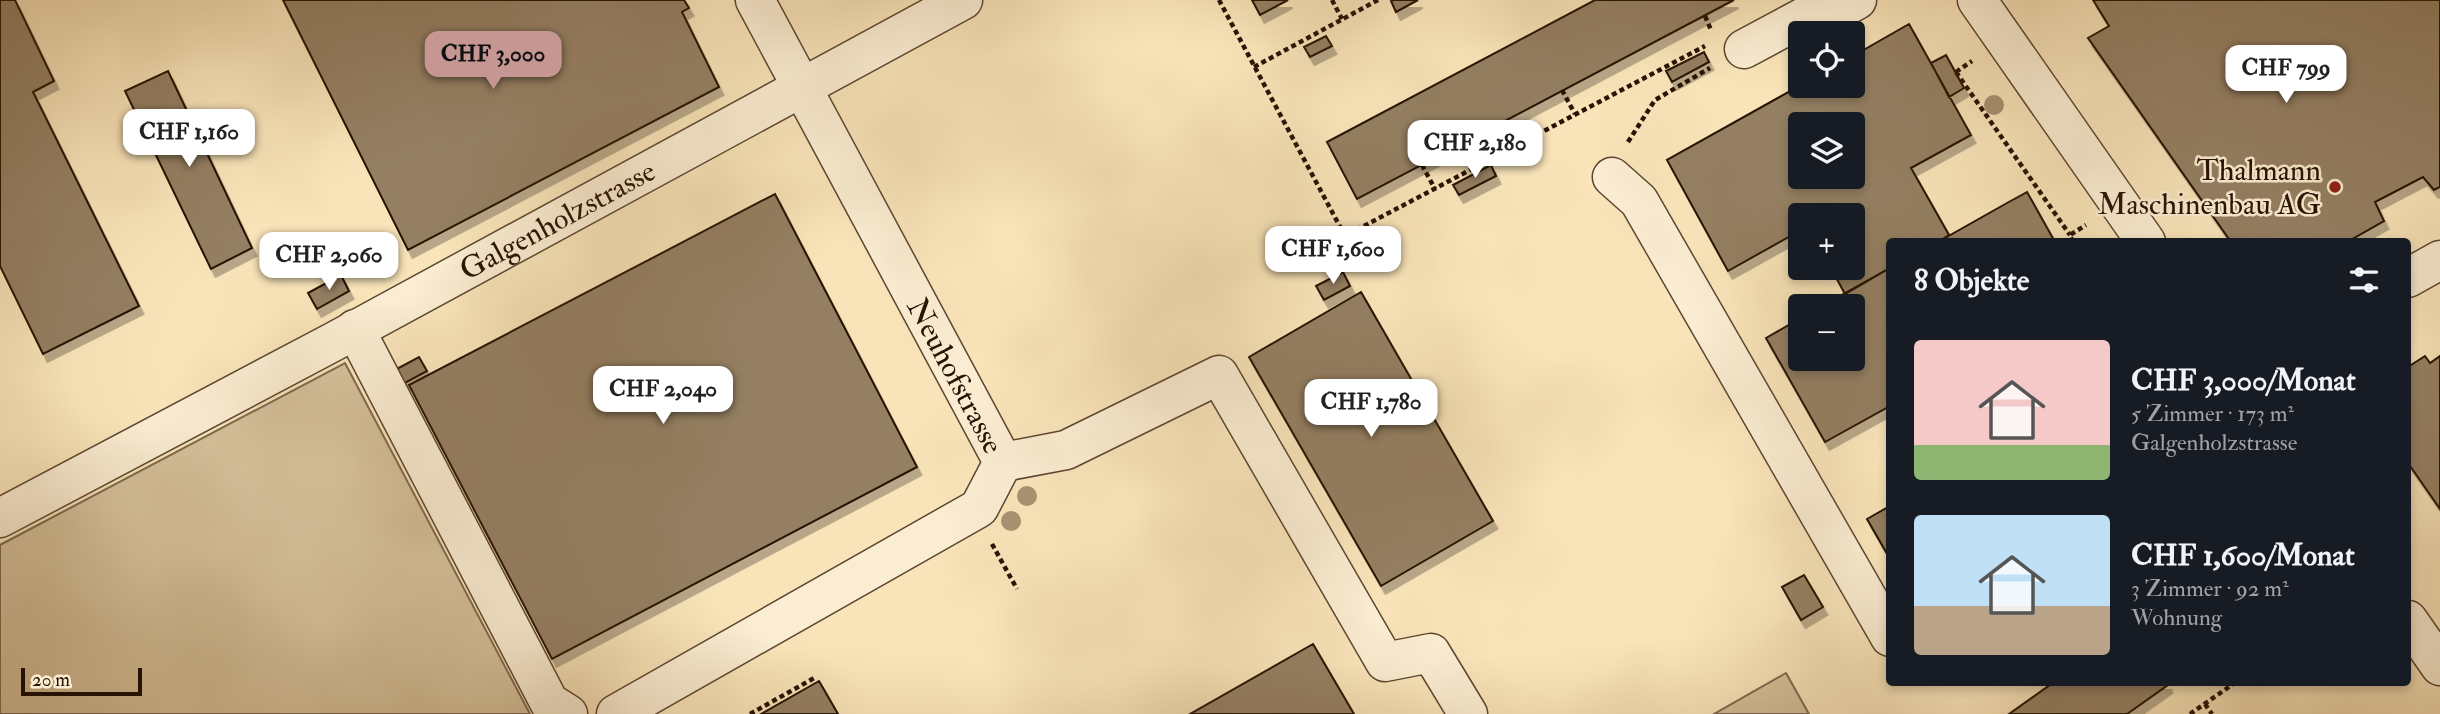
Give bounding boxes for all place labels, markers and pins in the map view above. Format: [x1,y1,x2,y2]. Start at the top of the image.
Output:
pin: CHF 3,000 [413,32,573,91]
pin: CHF 799 [2221,46,2351,105]
pin: CHF 1,160 [109,110,269,169]
pin: CHF 2,180 [1395,120,1555,180]
place label: Thalmann Maschinenbau AG [2098,152,2321,223]
marker: Thalmann Maschinenbau AG [2327,179,2343,195]
pin: CHF 1,600 [1253,226,1413,286]
pin: CHF 2,060 [249,232,409,292]
pin: CHF 2,040 [583,366,743,426]
pin: CHF 1,780 [1291,380,1451,439]

